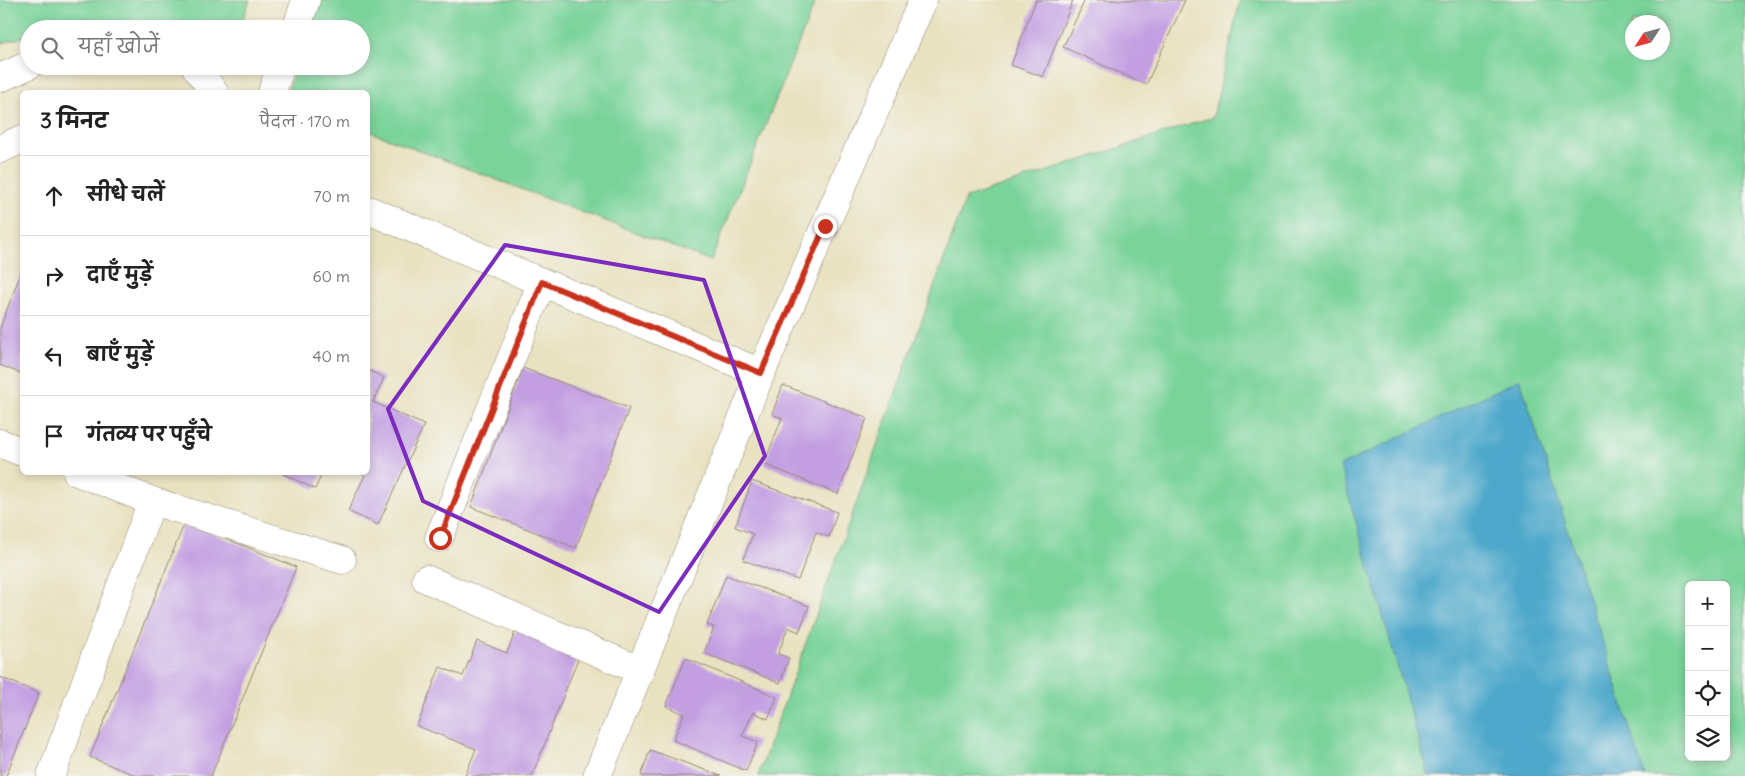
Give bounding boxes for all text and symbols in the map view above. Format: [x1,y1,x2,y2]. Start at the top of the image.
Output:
north arrow [1625,15,1670,60]
search box [20,20,370,75]
icon: search [38,34,66,62]
text: यहाँ खोजें [78,34,159,58]
text: 3 मिनट [40,107,108,134]
text: पैदल · 170 m [259,111,350,131]
icon: ahead [40,182,68,210]
text: सीधे चलें [87,182,164,206]
text: 70 m [314,186,350,206]
route end [814,215,837,238]
icon: right [40,262,68,290]
text: दाएँ मुड़ें [87,262,153,286]
text: 60 m [312,266,350,286]
icon: left [40,342,68,370]
text: बाएँ मुड़ें [87,342,153,366]
text: 40 m [312,346,350,366]
icon: arrive [40,422,68,450]
text: गंतव्य पर पहुँचे [87,422,212,446]
route start [429,527,452,550]
map controls [1685,581,1730,761]
button: + [1685,581,1730,626]
button: − [1685,626,1730,671]
button: locate [1685,671,1730,716]
button: layers [1685,716,1730,761]

